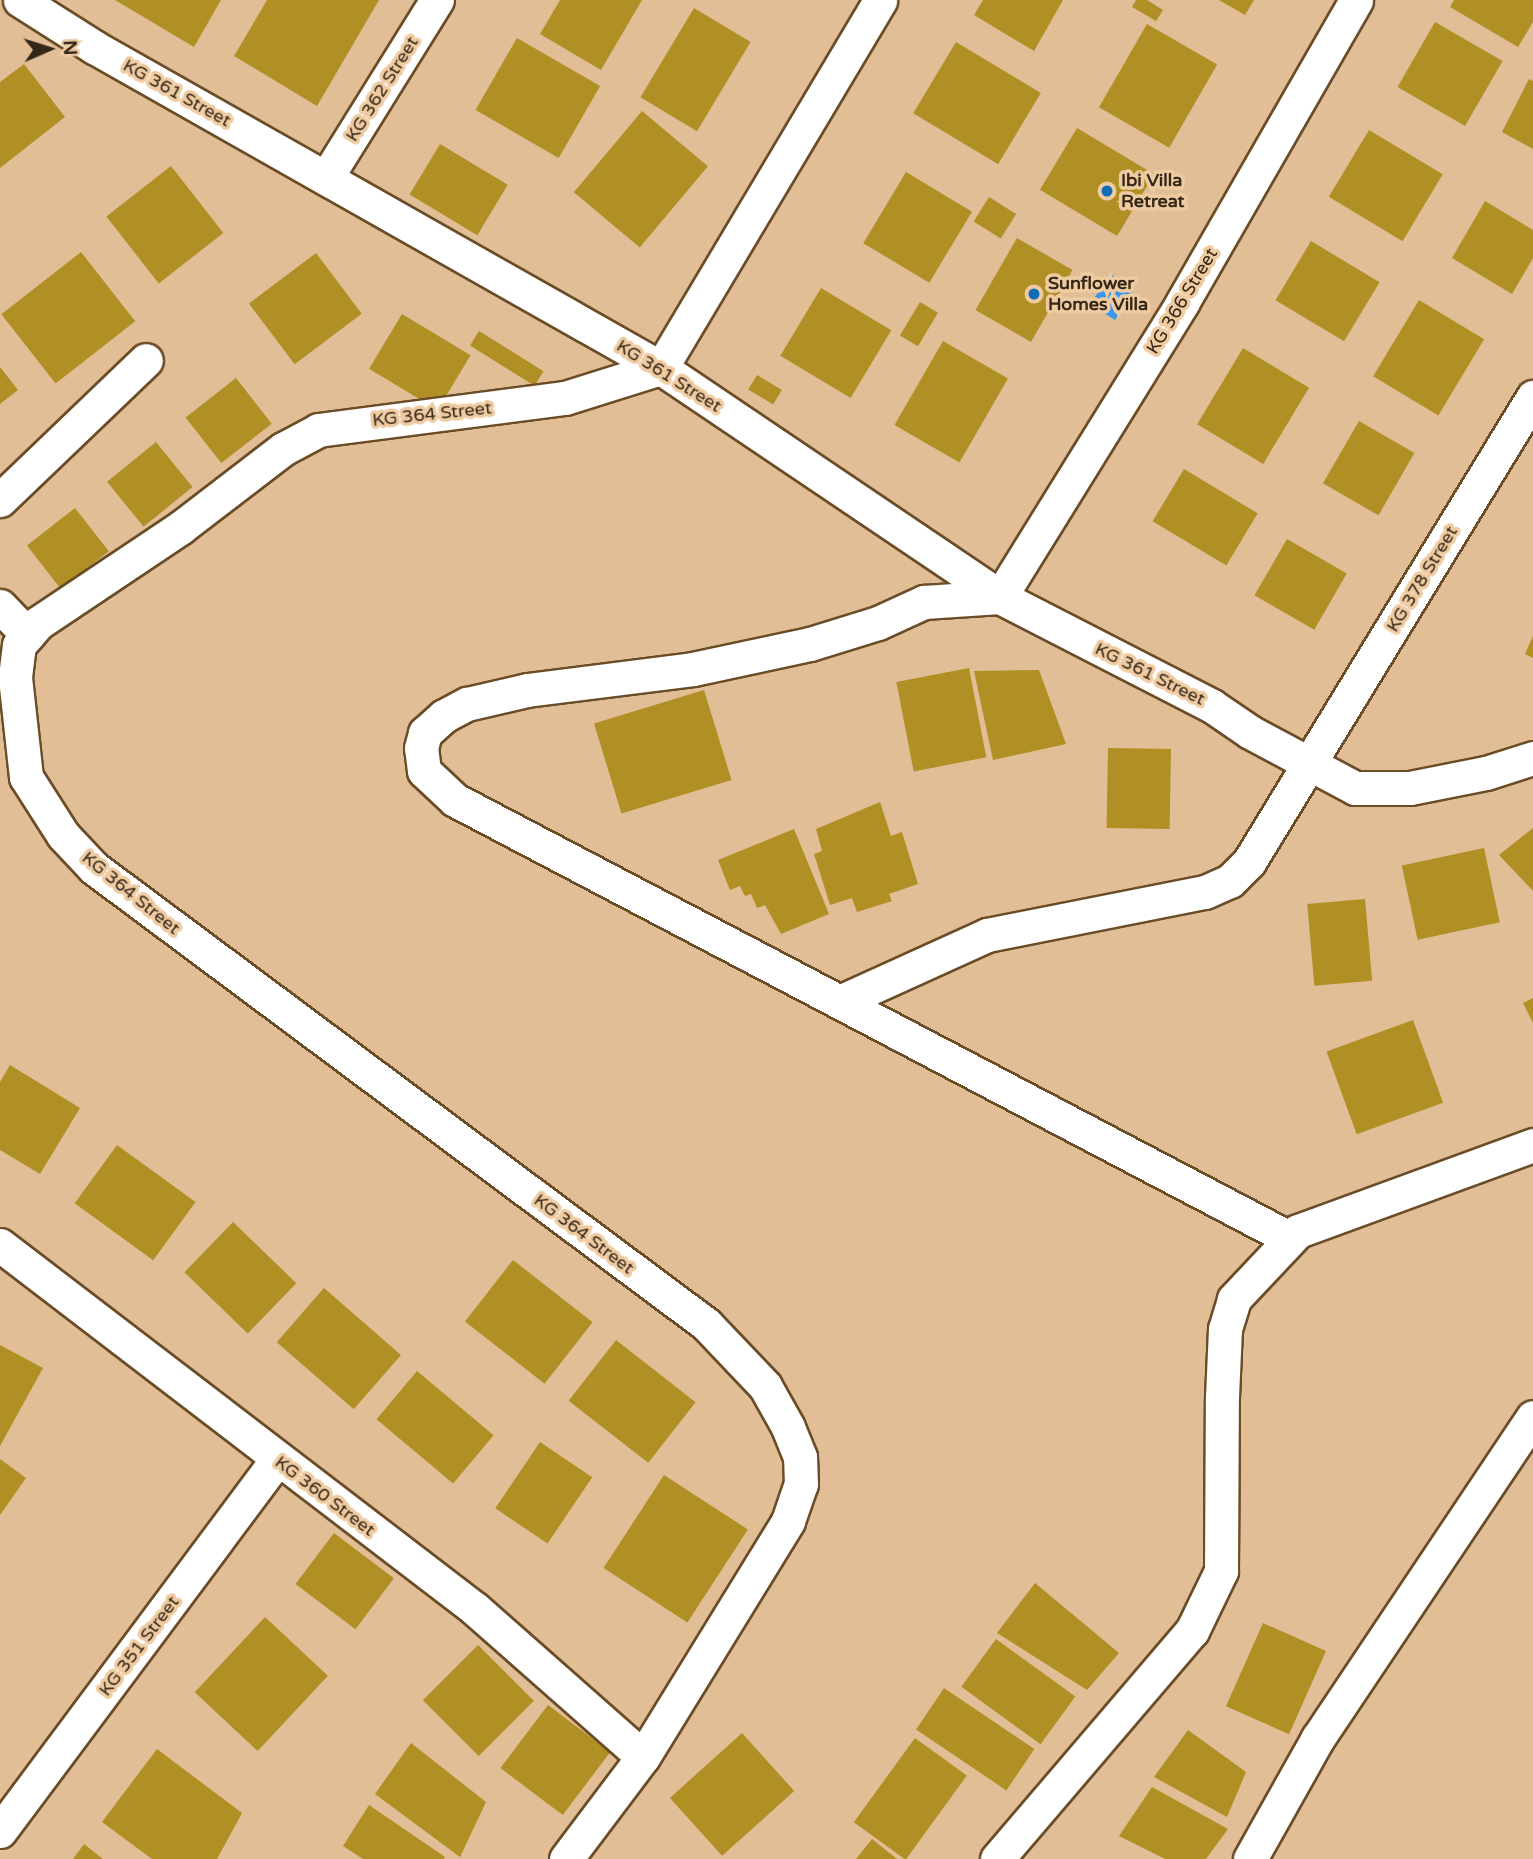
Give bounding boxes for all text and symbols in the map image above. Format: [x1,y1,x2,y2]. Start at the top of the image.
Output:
north arrow [14,14,84,84]
street label: KG 362 Street [341,32,423,146]
text: N [59,40,81,56]
street label: KG 361 Street [119,54,235,132]
place label: Ibi Villa Retreat [1121,170,1184,212]
marker: Ibi Villa Retreat [1099,183,1115,199]
street label: KG 366 Street [1142,244,1222,358]
place label: Sunflower Homes Villa [1048,273,1148,316]
marker: Sunflower Homes Villa [1026,286,1042,302]
street label: KG 361 Street [612,335,726,417]
street label: KG 364 Street [371,397,493,431]
street label: KG 378 Street [1382,522,1462,636]
street label: KG 361 Street [1091,638,1209,710]
street label: KG 364 Street [78,847,184,939]
street label: KG 364 Street [530,1189,638,1279]
street label: KG 360 Street [271,1451,379,1541]
street label: KG 351 Street [94,1592,184,1700]

